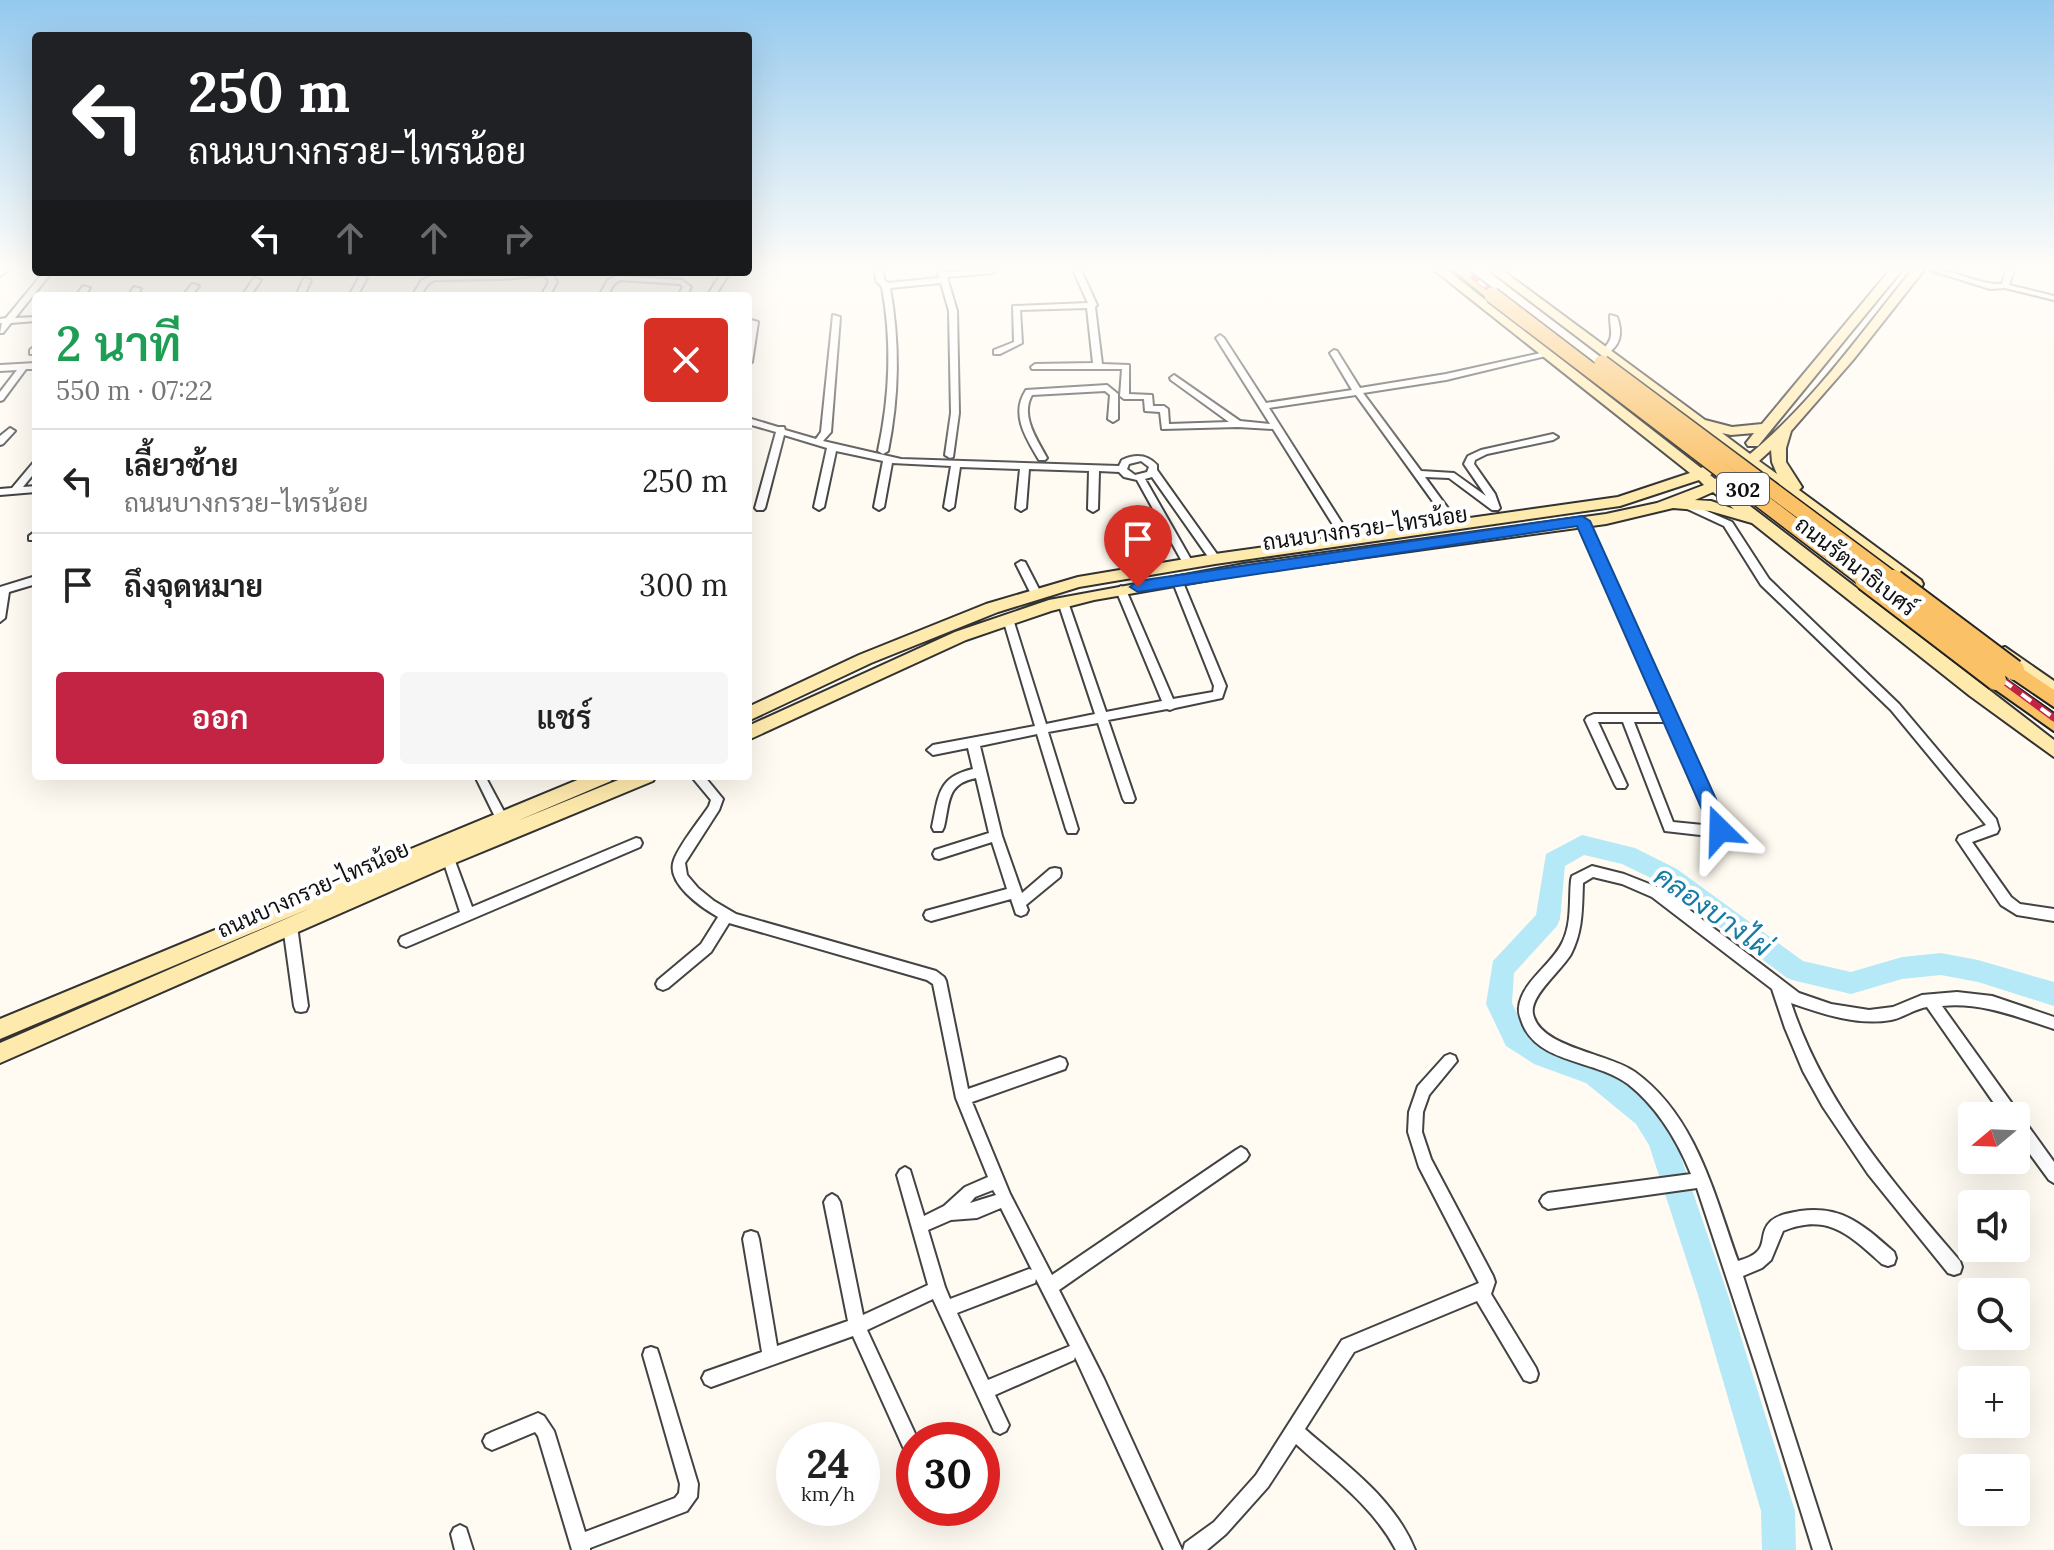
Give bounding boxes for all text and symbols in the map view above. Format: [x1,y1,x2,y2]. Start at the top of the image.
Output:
text: 250 m [188,56,350,127]
icon: left [56,64,160,168]
text: ถนนบางกรวย-ไทรน้อย [188,128,526,174]
icon: left [244,216,288,260]
icon: ahead [328,216,372,260]
icon: ahead [412,216,456,260]
icon: right [496,216,540,260]
text: 2 นาที [56,313,182,374]
button: close [644,318,728,402]
text: 550 m · 07:22 [56,374,213,407]
text: เลี้ยวซ้าย [124,446,238,484]
icon: left [56,459,100,503]
text: 250 m [642,462,728,500]
road number: 302 [1717,473,1769,505]
text: ถนนบางกรวย-ไทรน้อย [124,486,368,519]
street label: ถนนบางกรวย-ไทรน้อย [1261,500,1469,556]
pin [1104,505,1172,587]
street label: ถนนรัตนาธิเบศร์ [1790,510,1922,622]
icon: arrive [1116,517,1160,561]
icon: arrive [56,563,100,607]
text: 300 m [639,566,728,604]
text: ถึงจุดหมาย [124,567,263,605]
button: ออก [56,672,384,764]
button: แชร์ [400,672,728,764]
position arrow [1678,788,1762,872]
street label: ถนนบางกรวย-ไทรน้อย [213,834,413,944]
water label: คลองบางไผ่ [1647,857,1781,966]
north arrow [1958,1102,2030,1174]
map controls [1958,1102,2030,1526]
button: sound [1958,1190,2030,1262]
button: search [1958,1278,2030,1350]
button: + [1958,1366,2030,1438]
speed limit sign: 30 [896,1422,1000,1526]
text: 24 [806,1438,850,1489]
button: − [1958,1454,2030,1526]
text: km/h [801,1481,855,1506]

